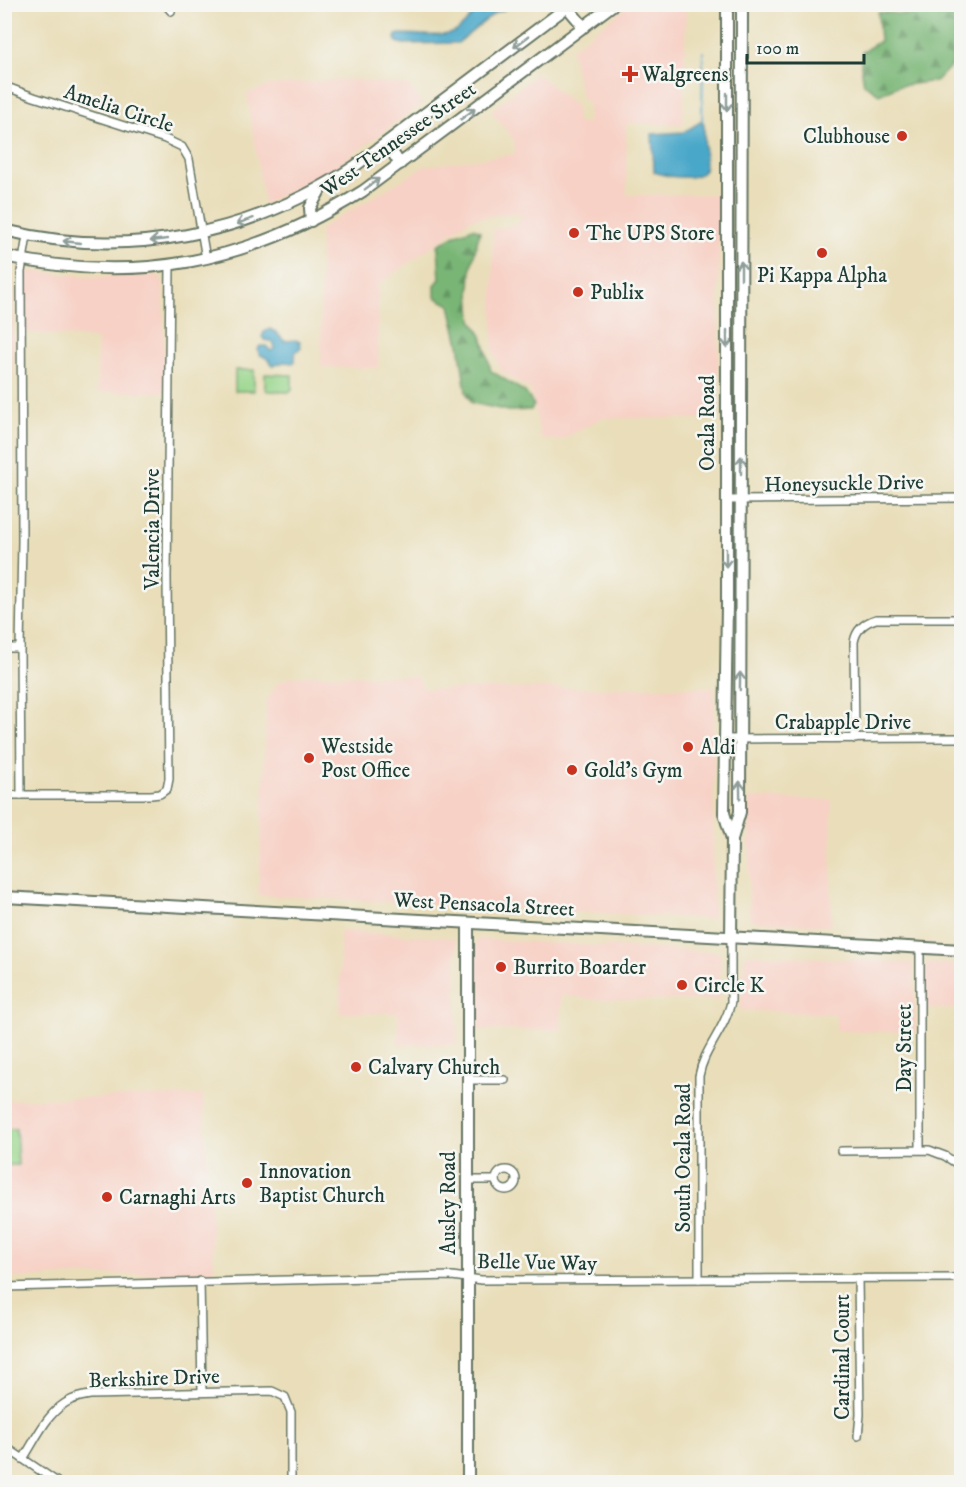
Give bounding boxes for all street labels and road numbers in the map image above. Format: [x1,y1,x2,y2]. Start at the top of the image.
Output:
street label: West Tennessee Street [315,76,482,204]
street label: Amelia Circle [61,79,177,139]
street label: Ocala Road [695,374,721,471]
street label: Valencia Drive [140,468,166,591]
street label: Honeysuckle Drive [764,470,924,498]
street label: Crabapple Drive [775,710,912,736]
street label: West Pensacola Street [392,887,575,923]
street label: Day Street [892,1003,918,1092]
street label: South Ocala Road [671,1083,697,1233]
street label: Ausley Road [436,1151,462,1255]
street label: Belle Vue Way [477,1249,598,1277]
street label: Cardinal Court [830,1294,856,1420]
street label: Berkshire Drive [88,1364,220,1394]

